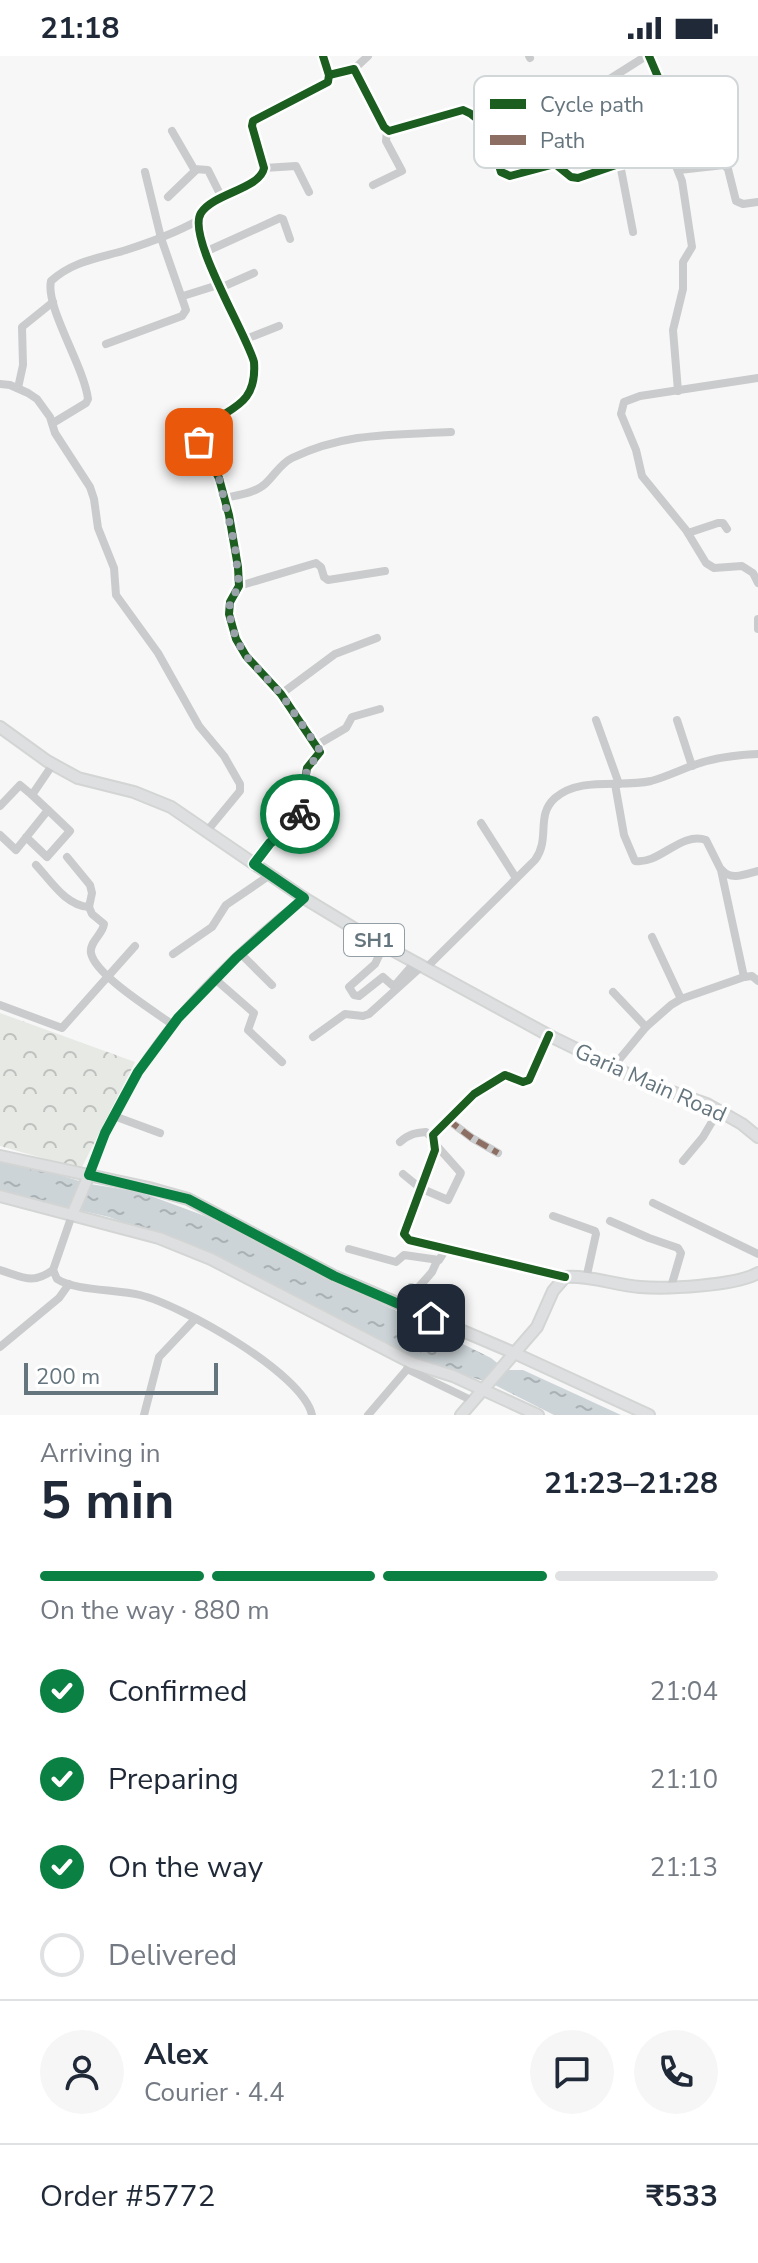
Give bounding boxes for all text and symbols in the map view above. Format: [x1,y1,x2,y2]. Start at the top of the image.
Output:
text: 21:18 [40,8,119,49]
legend [474,76,738,168]
text: Cycle path [540,90,644,120]
text: Path [540,126,585,156]
pin [165,408,233,476]
icon: bag [177,420,221,464]
courier [260,774,340,854]
icon: bike [278,792,322,836]
road number: SH1 [344,924,404,956]
street label: Garia Main Road [570,1036,731,1130]
pin [397,1284,465,1352]
icon: home [409,1296,453,1340]
scale bar [24,1359,218,1395]
text: 200 m [36,1362,100,1392]
text: Arriving in [40,1436,161,1471]
text: 21:23–21:28 [544,1463,718,1504]
text: 5 min [40,1465,175,1536]
text: On the way · 880 m [40,1593,269,1628]
icon: check [40,1669,84,1713]
text: Confirmed [108,1671,248,1712]
text: 21:04 [650,1674,718,1709]
icon: check [40,1757,84,1801]
text: Preparing [108,1759,239,1800]
text: 21:10 [650,1762,718,1797]
icon: check [40,1845,84,1889]
text: On the way [108,1847,263,1888]
text: 21:13 [650,1850,718,1885]
text: Delivered [108,1935,237,1976]
button: person [40,2030,124,2114]
button: chat [530,2030,614,2114]
button: phone [634,2030,718,2114]
text: Alex [144,2034,208,2075]
text: Courier · 4.4 [144,2075,285,2110]
text: Order #5772 [40,2176,215,2217]
text: ₹533 [646,2176,718,2217]

